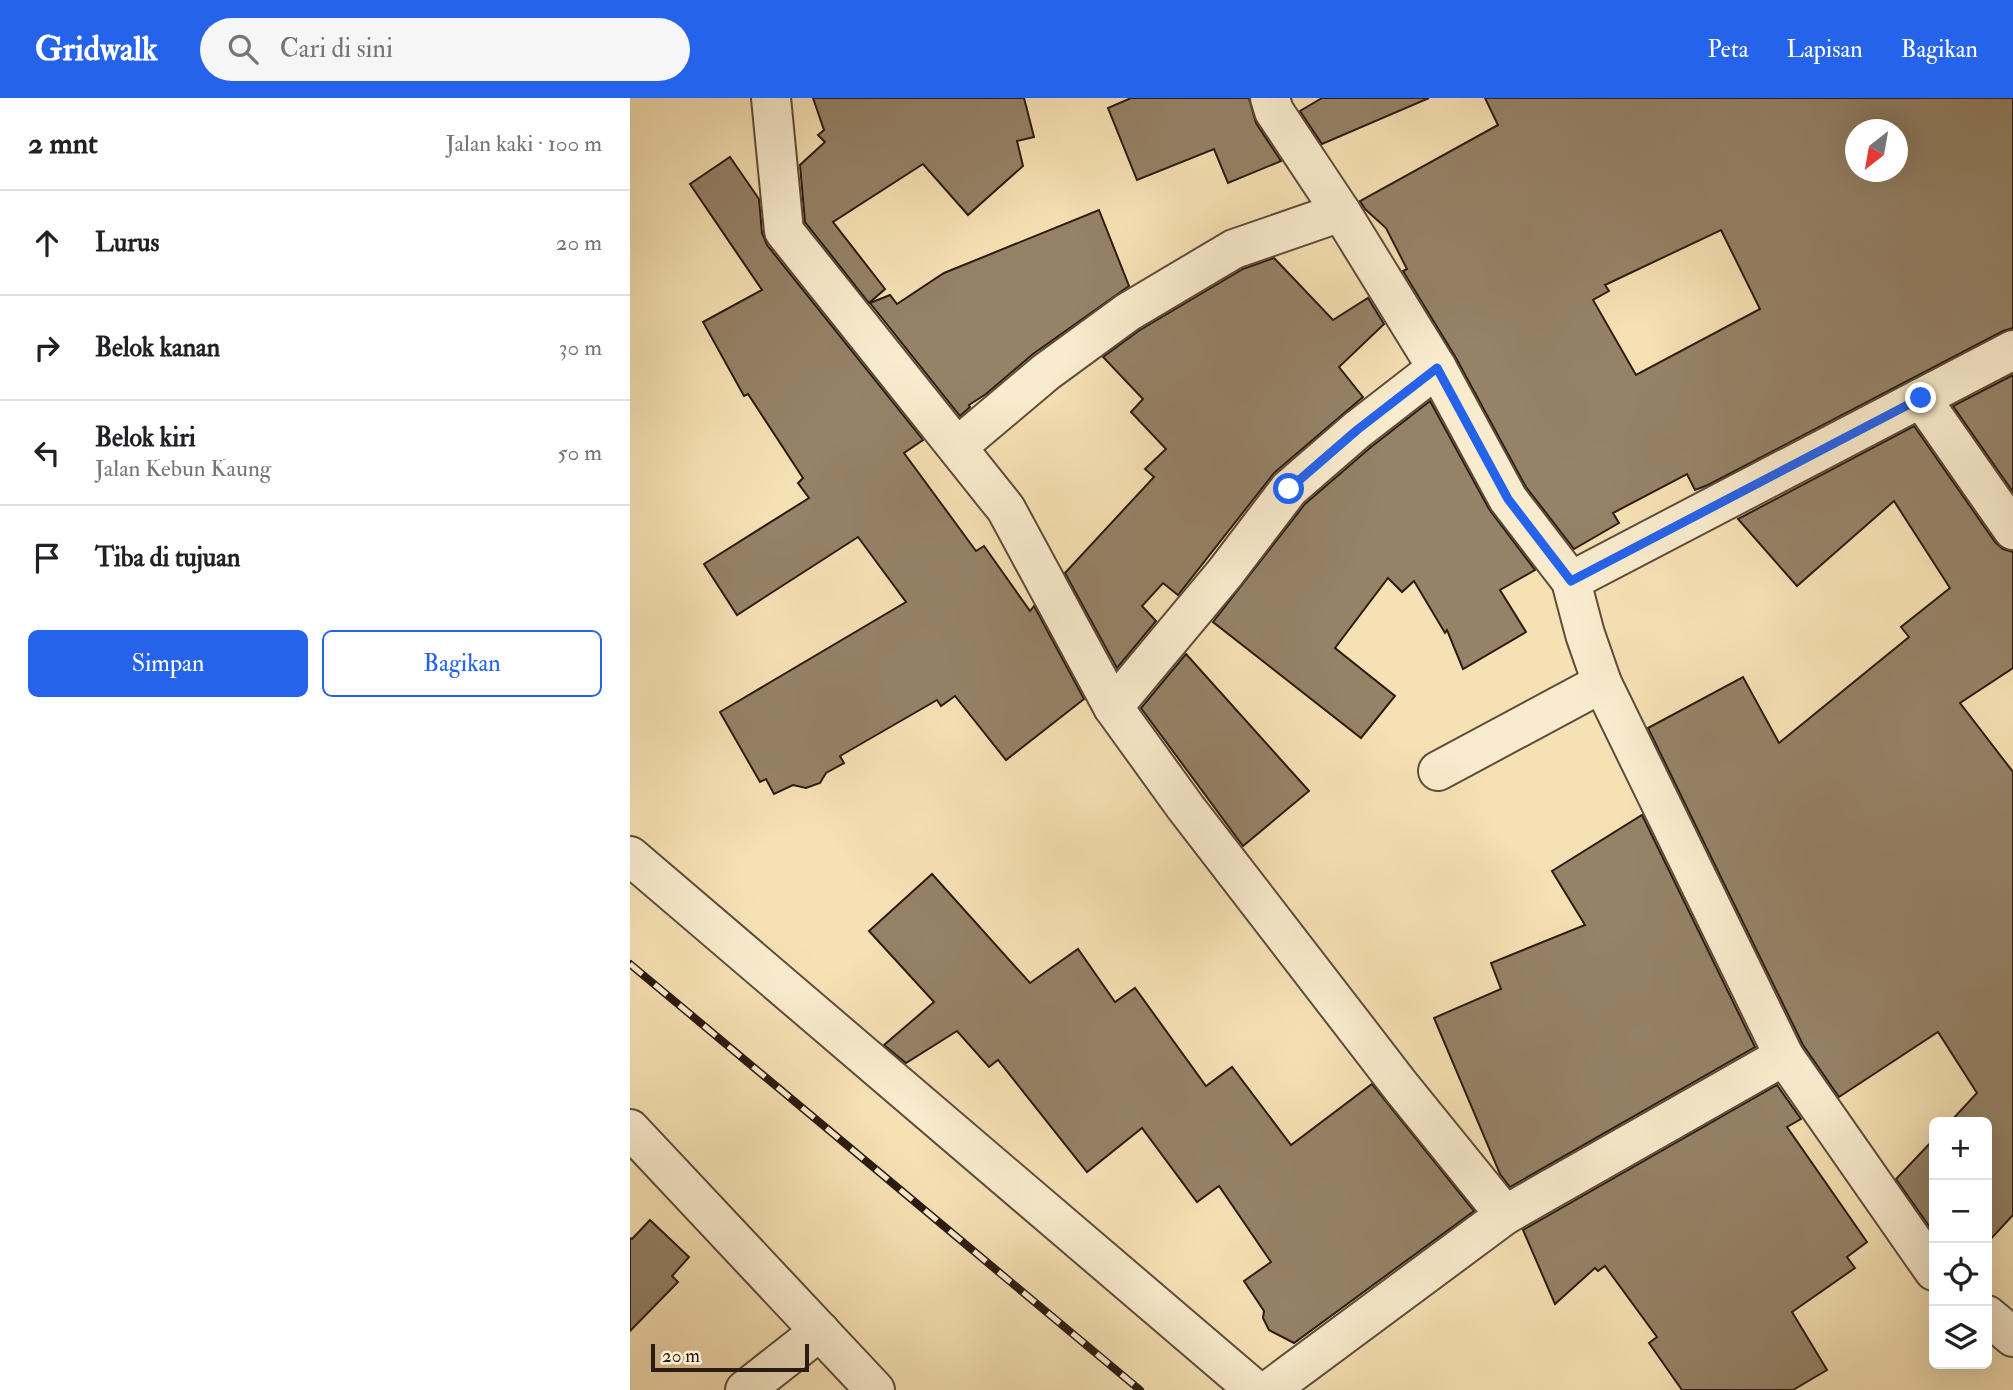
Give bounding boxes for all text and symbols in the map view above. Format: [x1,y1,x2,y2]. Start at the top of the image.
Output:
search box [200,18,690,81]
text: Gridwalk [35,29,158,70]
icon: search [224,30,262,68]
text: Cari di sini [280,33,393,65]
text: Peta [1707,34,1749,65]
text: Lapisan [1787,34,1863,65]
text: Bagikan [1901,34,1978,65]
north arrow [1845,119,1908,182]
text: 2 mnt [28,125,98,162]
text: Jalan kaki · 100 m [446,129,602,158]
icon: ahead [28,224,66,262]
text: Lurus [95,227,159,259]
text: 20 m [556,228,602,257]
icon: right [28,329,66,367]
text: Belok kanan [95,332,220,364]
text: 30 m [559,333,602,362]
route end [1905,382,1936,413]
text: Belok kiri [95,422,196,454]
icon: left [28,434,66,472]
text: 50 m [558,438,602,467]
text: Jalan Kebun Kaung [95,454,271,483]
route start [1273,473,1304,504]
icon: arrive [28,539,66,577]
text: Tiba di tujuan [95,542,240,574]
button: Simpan [28,630,308,697]
button: Bagikan [322,630,602,697]
map controls [1929,1117,1992,1369]
button: + [1929,1117,1992,1180]
button: − [1929,1180,1992,1243]
button: locate [1929,1243,1992,1306]
button: layers [1929,1306,1992,1369]
scale bar [651,1341,808,1373]
text: 20 m [662,1344,700,1368]

